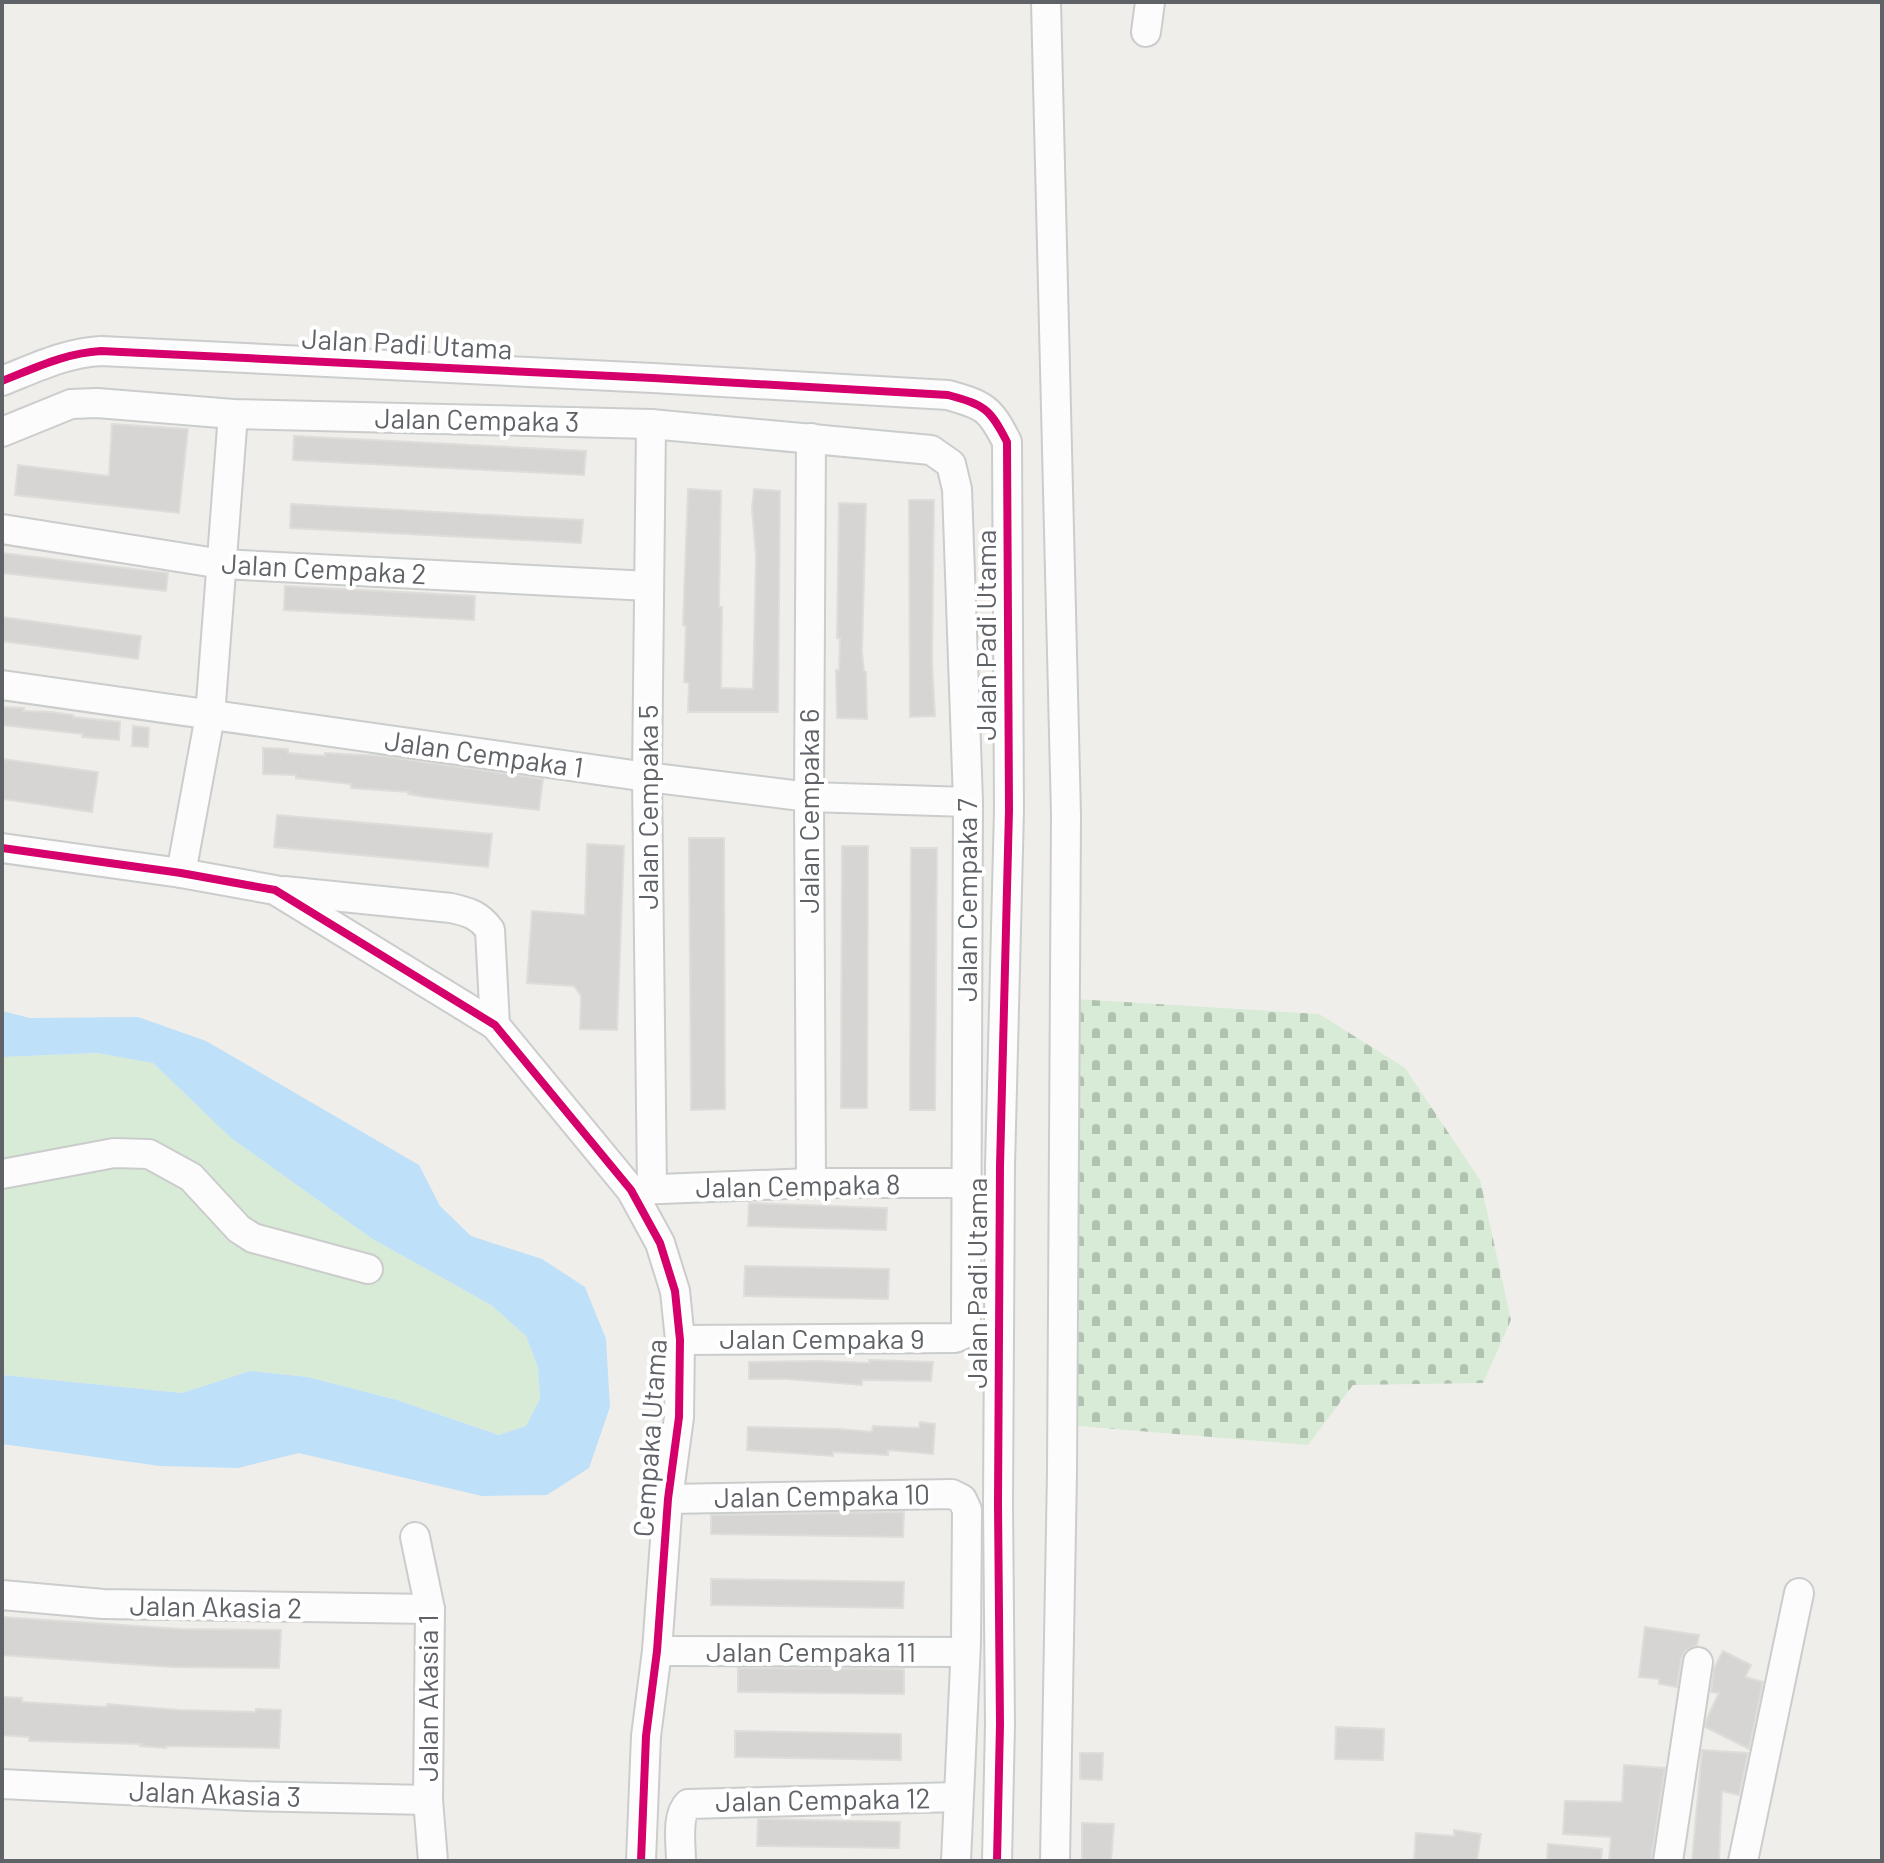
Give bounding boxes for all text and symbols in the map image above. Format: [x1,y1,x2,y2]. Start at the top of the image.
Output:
street label: Jalan Padi Utama [301,321,513,365]
street label: Jalan Cempaka 3 [374,400,580,438]
street label: Jalan Padi Utama [968,530,1002,740]
street label: Jalan Cempaka 2 [221,546,428,590]
street label: Jalan Cempaka 5 [630,705,664,909]
street label: Jalan Cempaka 6 [791,709,825,913]
street label: Jalan Cempaka 1 [383,722,586,784]
street label: Jalan Cempaka 7 [949,798,983,1002]
street label: Jalan Cempaka 8 [695,1166,901,1204]
street label: Jalan Padi Utama [959,1178,993,1388]
street label: Jalan Cempaka 9 [720,1321,925,1355]
street label: Cempaka Utama [625,1338,673,1538]
street label: Jalan Cempaka 10 [714,1476,930,1514]
street label: Jalan Akasia 2 [129,1587,303,1625]
street label: Jalan Akasia 1 [410,1614,444,1782]
street label: Jalan Cempaka 11 [706,1634,916,1668]
street label: Jalan Akasia 3 [129,1773,302,1813]
street label: Jalan Cempaka 12 [715,1780,931,1818]

